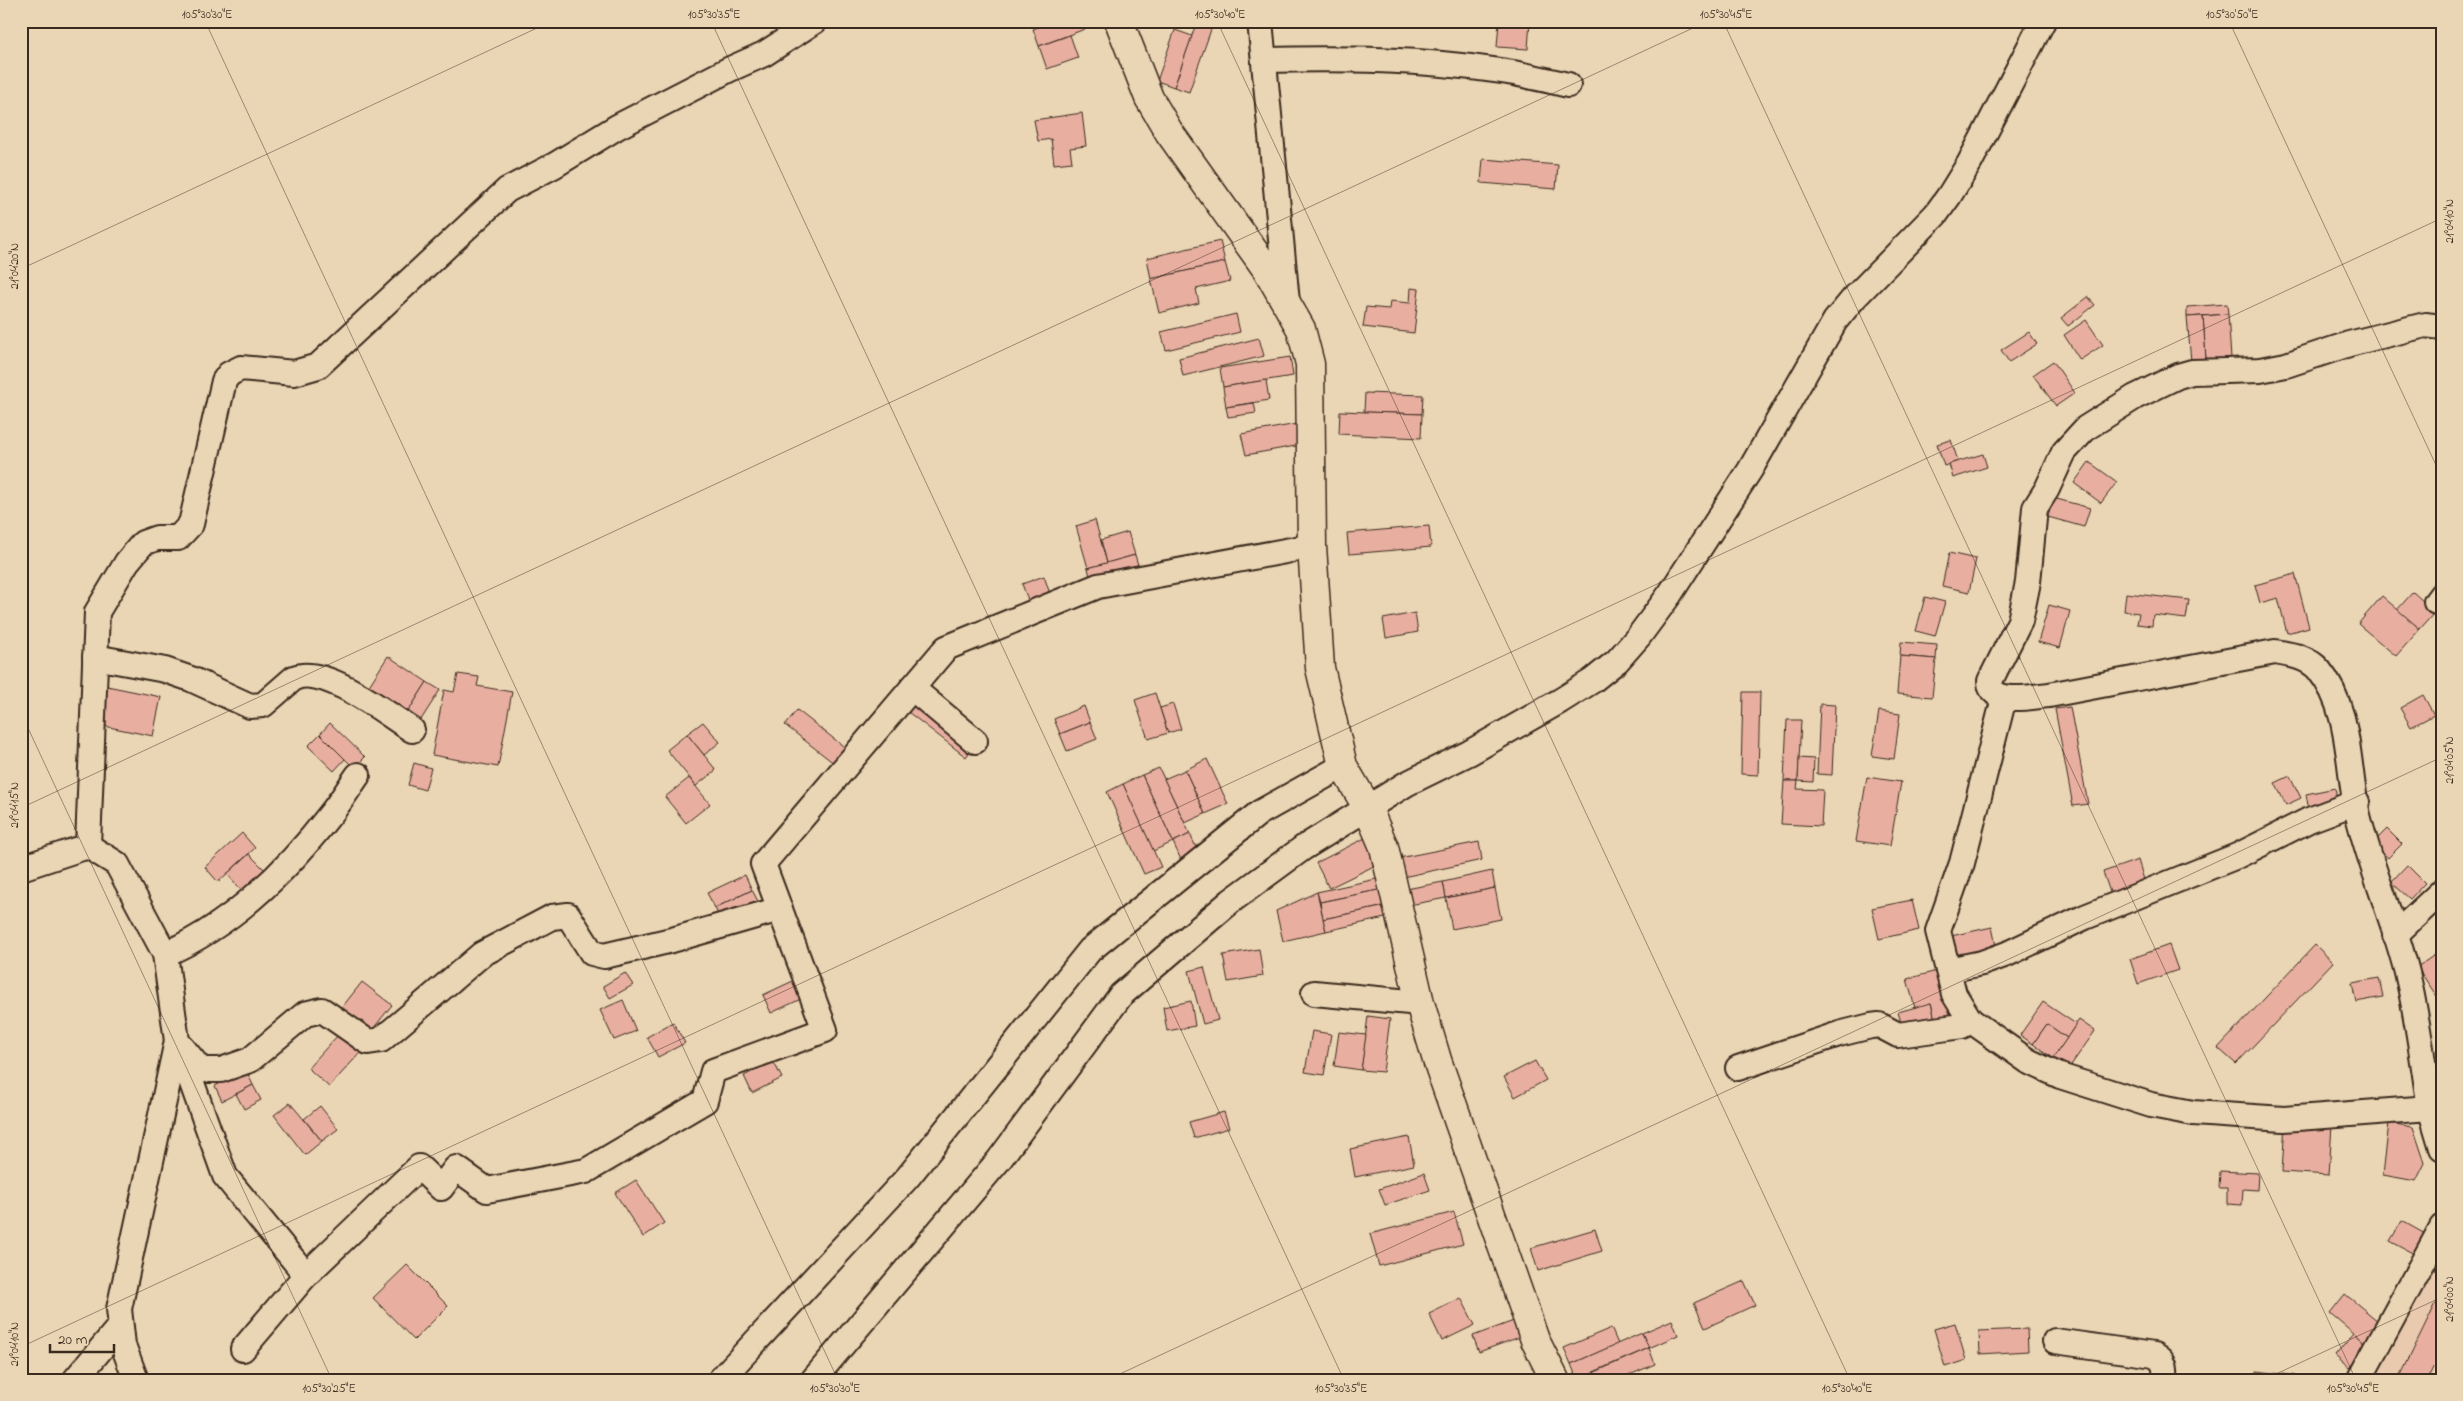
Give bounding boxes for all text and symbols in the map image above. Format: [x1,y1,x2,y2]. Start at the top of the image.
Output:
text: 105°30'30"E [182,6,232,24]
text: 105°30'35"E [688,6,740,24]
text: 105°30'40"E [1195,6,1245,24]
text: 105°30'45"E [1700,6,1752,24]
text: 105°30'50"E [2206,6,2258,24]
text: 21°04'10"N [2441,199,2459,243]
text: 21°04'20"N [6,243,24,289]
text: 21°04'05"N [2441,736,2459,784]
text: 21°04'15"N [6,782,24,828]
text: 21°04'00"N [2441,1276,2459,1322]
scale bar [50,1321,114,1353]
text: 21°04'10"N [6,1322,24,1366]
text: 20 m [58,1329,88,1351]
text: 105°30'25"E [302,1380,356,1398]
text: 105°30'30"E [810,1380,860,1398]
text: 105°30'35"E [1315,1380,1367,1398]
text: 105°30'40"E [1822,1380,1872,1398]
text: 105°30'45"E [2327,1380,2379,1398]

